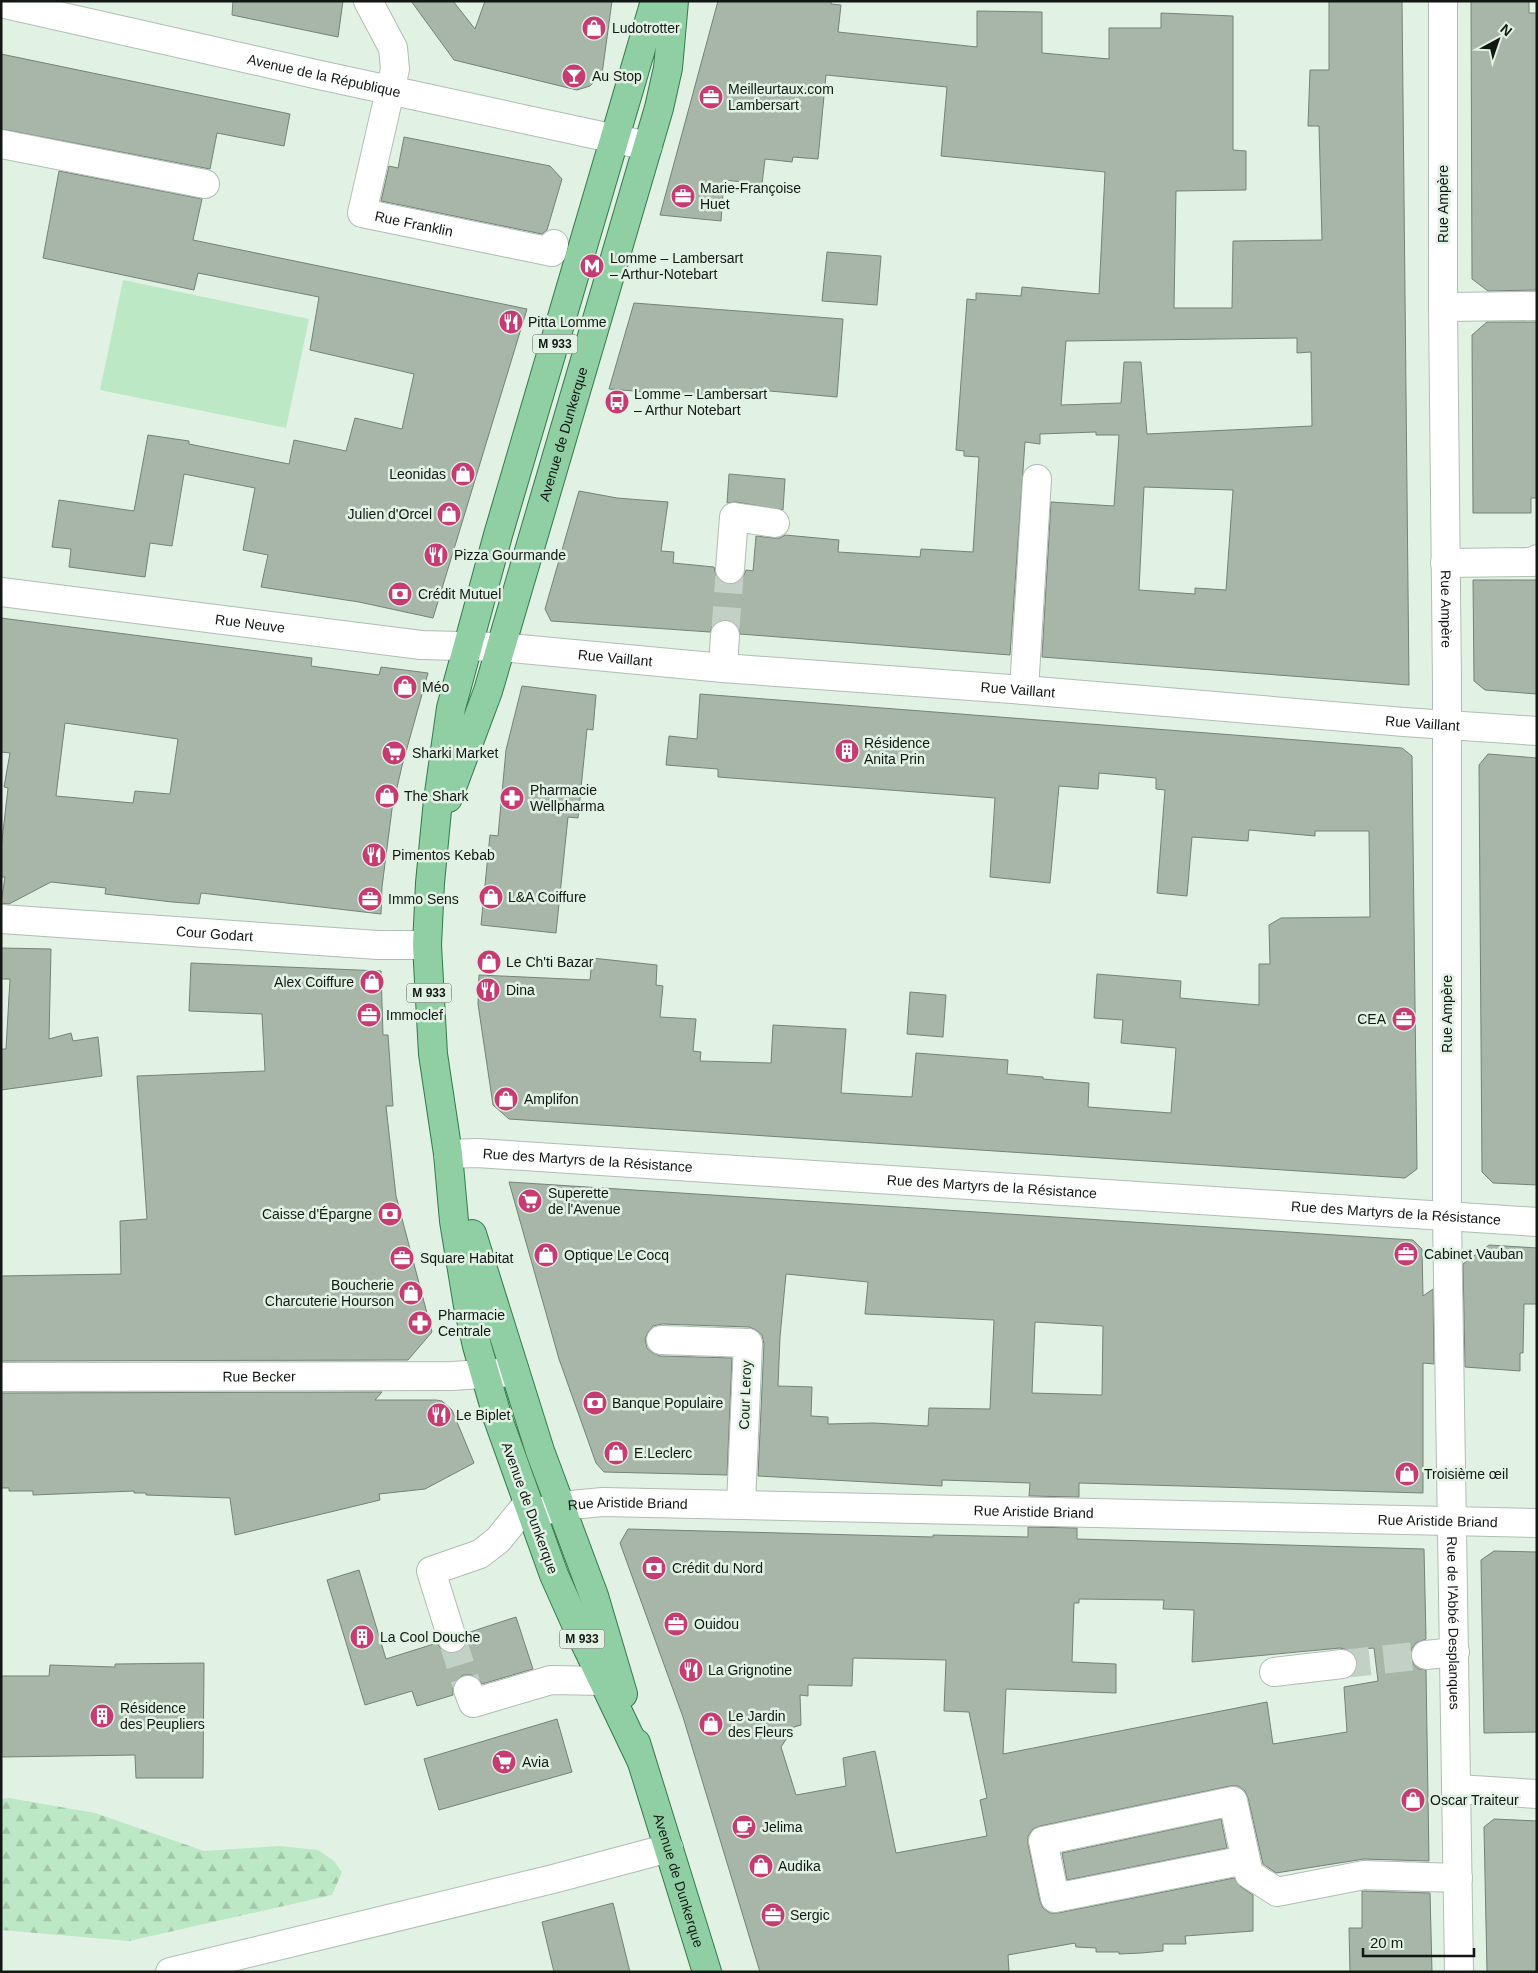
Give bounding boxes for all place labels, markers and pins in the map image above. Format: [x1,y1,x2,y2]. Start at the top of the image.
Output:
shop icon: Ludotrotter [581,15,607,41]
place label: Ludotrotter [612,20,680,36]
bar icon: Au Stop [561,63,587,89]
place label: Au Stop [592,68,642,84]
place label: Meilleurtaux.com Lambersart [728,81,834,113]
office icon: Meilleurtaux.com Lambersart [698,84,724,110]
place label: Marie-Françoise Huet [700,180,801,212]
office icon: Marie-Françoise Huet [670,183,696,209]
place label: Lomme – Lambersart – Arthur-Notebart [610,250,743,282]
metro station icon: Lomme – Lambersart – Arthur-Notebart [579,253,605,279]
restaurant icon: Pitta Lomme [498,309,524,335]
place label: Pitta Lomme [528,314,607,330]
place label: Lomme – Lambersart – Arthur Notebart [634,386,767,418]
bus stop icon: Lomme – Lambersart – Arthur Notebart [604,389,630,415]
shop icon: Leonidas [450,461,476,487]
place label: Leonidas [389,466,446,482]
shop icon: Julien d'Orcel [436,501,462,527]
place label: Julien d'Orcel [348,506,432,522]
restaurant icon: Pizza Gourmande [423,542,449,568]
place label: Pizza Gourmande [454,547,566,563]
bank icon: Crédit Mutuel [387,581,413,607]
place label: Crédit Mutuel [418,586,501,602]
shop icon: Méo [392,674,418,700]
place label: Méo [422,679,449,695]
place label: Résidence Anita Prin [864,735,930,767]
building icon: Résidence Anita Prin [834,738,860,764]
supermarket icon: Sharki Market [381,740,407,766]
place label: Sharki Market [412,745,498,761]
place label: Pharmacie Wellpharma [530,782,605,814]
shop icon: The Shark [374,783,400,809]
pharmacy icon: Pharmacie Wellpharma [499,785,525,811]
place label: The Shark [404,788,470,804]
restaurant icon: Pimentos Kebab [361,842,387,868]
place label: Pimentos Kebab [392,847,495,863]
shop icon: L&A Coiffure [478,884,504,910]
office icon: Immo Sens [357,886,383,912]
place label: L&A Coiffure [508,889,587,905]
place label: Immo Sens [388,891,459,907]
shop icon: Le Ch'ti Bazar [476,949,502,975]
place label: Le Ch'ti Bazar [506,954,594,970]
shop icon: Alex Coiffure [359,969,385,995]
place label: Alex Coiffure [274,974,354,990]
restaurant icon: Dina [475,977,501,1003]
place label: Dina [506,982,535,998]
office icon: Immoclef [356,1002,382,1028]
office icon: CEA [1391,1006,1417,1032]
place label: Immoclef [386,1007,443,1023]
place label: CEA [1357,1011,1387,1027]
shop icon: Amplifon [493,1086,519,1112]
place label: Amplifon [524,1091,578,1107]
place label: Superette de l'Avenue [548,1185,621,1217]
supermarket icon: Superette de l'Avenue [517,1188,543,1214]
bank icon: Caisse d'Épargne [377,1201,403,1227]
place label: Caisse d'Épargne [262,1206,372,1222]
office icon: Cabinet Vauban [1393,1241,1419,1267]
shop icon: Optique Le Cocq [533,1242,559,1268]
office icon: Square Habitat [389,1245,415,1271]
place label: Cabinet Vauban [1424,1246,1523,1262]
place label: Optique Le Cocq [564,1247,669,1263]
place label: Square Habitat [420,1250,514,1266]
place label: Boucherie Charcuterie Hourson [265,1277,394,1309]
shop icon: Boucherie Charcuterie Hourson [398,1280,424,1306]
place label: Pharmacie Centrale [438,1307,505,1339]
pharmacy icon: Pharmacie Centrale [407,1310,433,1336]
bank icon: Banque Populaire [582,1390,608,1416]
place label: Banque Populaire [612,1395,724,1411]
restaurant icon: Le Biplet [426,1402,452,1428]
place label: Le Biplet [456,1407,511,1423]
shop icon: E.Leclerc [603,1440,629,1466]
place label: E.Leclerc [634,1445,692,1461]
shop icon: Troisième œil [1394,1461,1420,1487]
place label: Troisième œil [1424,1466,1508,1482]
bank icon: Crédit du Nord [641,1555,667,1581]
place label: Crédit du Nord [672,1560,763,1576]
office icon: Ouidou [663,1611,689,1637]
place label: Ouidou [694,1616,739,1632]
building icon: La Cool Douche [349,1624,375,1650]
place label: La Cool Douche [380,1629,481,1645]
restaurant icon: La Grignotine [678,1657,704,1683]
place label: La Grignotine [708,1662,792,1678]
place label: Résidence des Peupliers [120,1700,205,1732]
building icon: Résidence des Peupliers [89,1703,115,1729]
place label: Le Jardin des Fleurs [728,1708,793,1740]
shop icon: Le Jardin des Fleurs [698,1711,724,1737]
supermarket icon: Avia [491,1749,517,1775]
place label: Avia [522,1754,549,1770]
shop icon: Oscar Traiteur [1400,1787,1426,1813]
place label: Oscar Traiteur [1430,1792,1519,1808]
cafe icon: Jelima [731,1814,757,1840]
place label: Jelima [762,1819,803,1835]
shop icon: Audika [748,1853,774,1879]
place label: Audika [778,1858,821,1874]
office icon: Sergic [760,1902,786,1928]
place label: Sergic [790,1907,830,1923]

